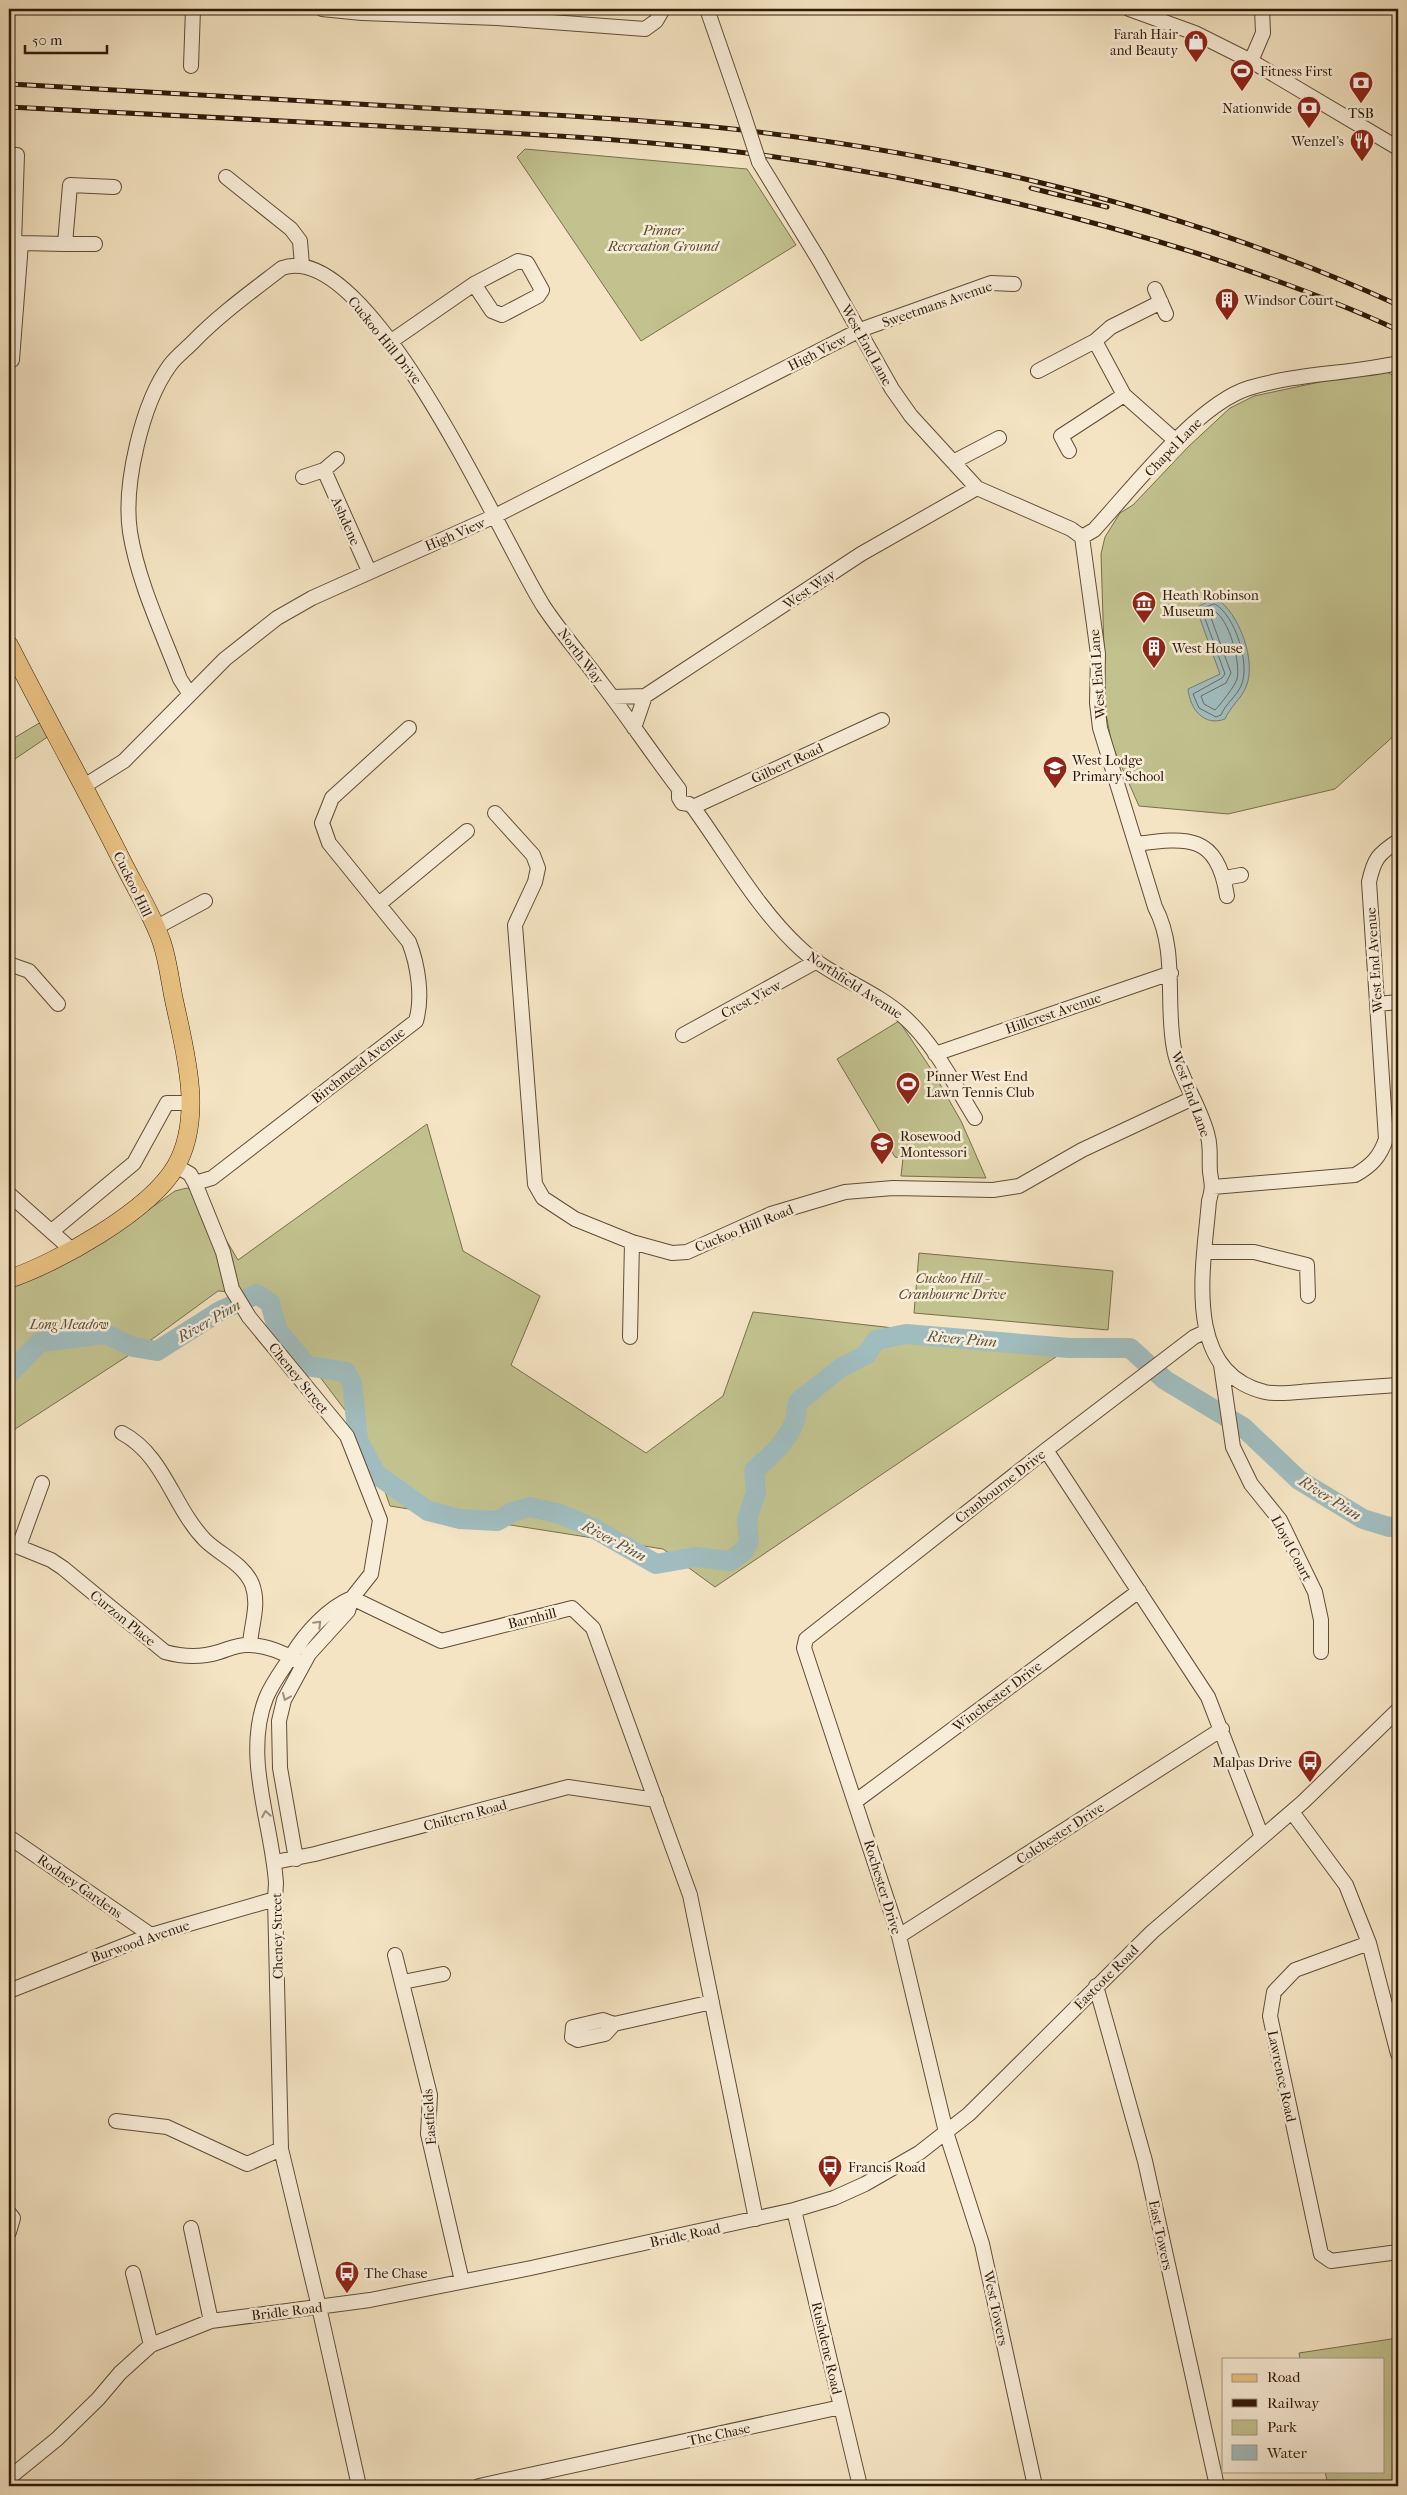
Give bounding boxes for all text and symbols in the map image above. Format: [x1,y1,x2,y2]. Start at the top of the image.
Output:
scale bar [25,22,108,54]
place label: Farah Hair and Beauty [1110,26,1179,59]
shop icon: Farah Hair and Beauty [1183,29,1209,63]
text: 50 m [32,31,63,49]
sports icon: Fitness First [1229,58,1255,92]
place label: Fitness First [1260,63,1333,80]
bank icon: TSB [1348,70,1374,104]
bank icon: Nationwide [1296,95,1322,129]
place label: Nationwide [1222,100,1292,117]
place label: TSB [1348,105,1374,122]
restaurant icon: Wenzel's [1349,128,1375,162]
place label: Wenzel's [1290,133,1344,150]
park label: Pinner Recreation Ground [607,222,720,255]
street label: Sweetmans Avenue [880,278,995,331]
building icon: Windsor Court [1214,287,1240,321]
place label: Windsor Court [1243,292,1334,309]
street label: Cuckoo Hill Drive [344,293,425,388]
street label: West End Lane [837,301,896,389]
street label: High View [785,330,850,375]
street label: Chapel Lane [1141,414,1206,480]
street label: Ashdene [327,493,364,548]
street label: High View [422,514,488,555]
street label: West Way [779,565,839,614]
place label: Heath Robinson Museum [1162,587,1259,620]
museum icon: Heath Robinson Museum [1131,590,1157,624]
street label: North Way [554,625,608,688]
street label: West End Lane [1086,628,1109,720]
building icon: West House [1141,635,1167,669]
place label: West House [1171,640,1243,657]
street label: Gilbert Road [749,739,826,787]
place label: West Lodge Primary School [1071,752,1164,785]
school or university icon: West Lodge Primary School [1042,755,1068,789]
street label: Cuckoo Hill [109,849,156,920]
street label: West End Avenue [1362,907,1387,1014]
street label: Northfield Avenue [804,948,906,1023]
street label: Crest View [718,976,785,1022]
street label: Hillcrest Avenue [1003,989,1103,1038]
street label: Birchmead Avenue [308,1024,408,1107]
street label: West End Lane [1167,1048,1214,1139]
place label: Pinner West End Lawn Tennis Club [926,1068,1034,1101]
sports icon: Pinner West End Lawn Tennis Club [895,1071,921,1105]
place label: Rosewood Montessori [900,1128,967,1161]
school or university icon: Rosewood Montessori [869,1131,895,1165]
street label: Cuckoo Hill Road [692,1201,796,1256]
park label: Cuckoo Hill - Cranbourne Drive [898,1270,1006,1303]
water label: River Pinn [173,1296,244,1347]
park label: Long Meadow [28,1316,109,1333]
water label: River Pinn [925,1327,998,1351]
street label: Cheney Street [265,1339,332,1417]
street label: Cranbourne Drive [952,1446,1049,1527]
water label: River Pinn [1295,1471,1364,1524]
street label: Lloyd Court [1267,1513,1316,1584]
water label: River Pinn [578,1516,649,1565]
street label: Curzon Place [86,1587,159,1650]
street label: Barnhill [506,1604,558,1633]
one-way arrow [312,1621,321,1630]
street label: Winchester Drive [949,1657,1045,1736]
one-way arrow [282,1692,293,1701]
bus stop icon: Malpas Drive [1297,1749,1323,1783]
place label: Malpas Drive [1212,1754,1292,1771]
street label: Chiltern Road [422,1796,509,1835]
street label: Colchester Drive [1013,1799,1107,1868]
one-way arrow [262,1810,272,1819]
street label: Rochester Drive [860,1838,905,1937]
street label: Rodney Gardens [34,1851,126,1922]
street label: Cheney Street [268,1893,287,1979]
street label: Burwood Avenue [89,1917,192,1966]
street label: Eastcote Road [1070,1941,1142,2013]
street label: Lawrence Road [1264,2029,1300,2124]
street label: Eastfields [419,2088,440,2146]
bus stop icon: Francis Road [817,2154,843,2188]
place label: Francis Road [848,2159,926,2176]
street label: East Towers [1145,2198,1176,2272]
street label: Bridle Road [648,2220,722,2251]
bus stop icon: The Chase [334,2260,360,2294]
place label: The Chase [364,2265,427,2282]
street label: West Towers [979,2268,1012,2347]
street label: Bridle Road [250,2299,324,2324]
street label: Rushdene Road [808,2300,846,2396]
legend [1222,2358,1384,2472]
text: Road [1267,2368,1301,2386]
text: Railway [1267,2394,1320,2412]
text: Park [1267,2418,1297,2436]
street label: The Chase [686,2420,752,2449]
text: Water [1266,2444,1307,2462]

